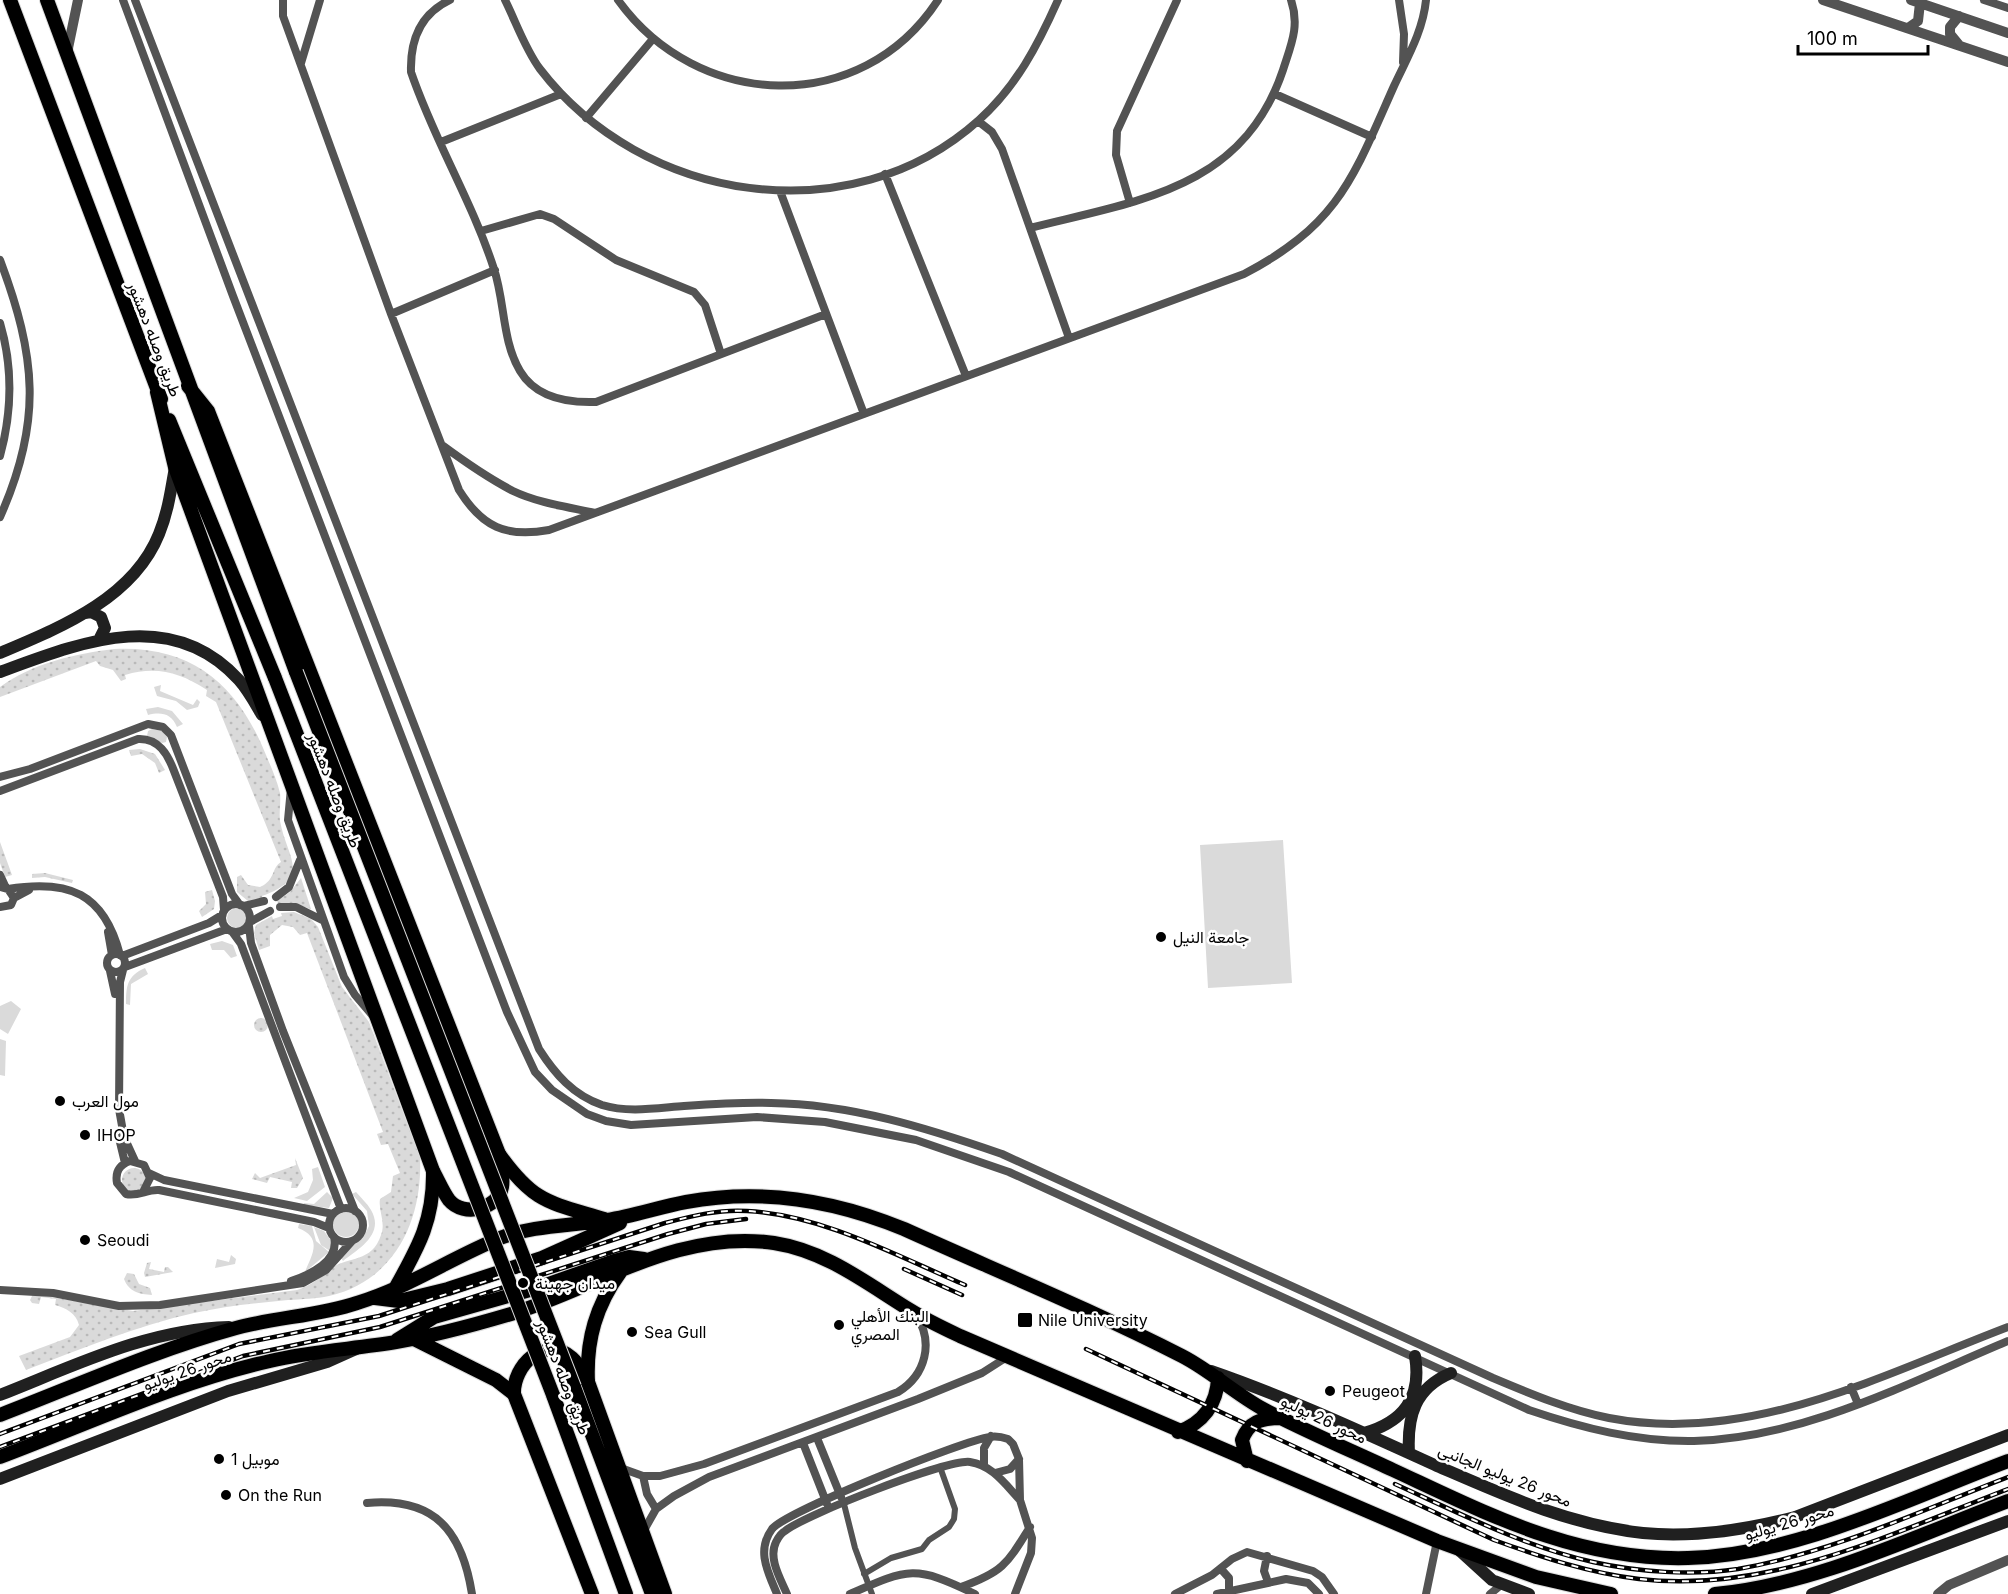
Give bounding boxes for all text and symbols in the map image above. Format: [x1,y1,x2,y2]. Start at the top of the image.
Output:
scale bar [1798,18,1928,56]
text: 100 m [1807,28,1858,49]
street label: طريق وصله دهشور [123,278,186,400]
street label: طريق وصله دهشور [303,729,366,851]
place label: جامعة النيل [1173,927,1249,948]
marker: جامعة النيل [1154,930,1168,944]
place label: مول العرب [72,1091,139,1112]
marker: مول العرب [53,1094,67,1108]
place label: IHOP [97,1125,136,1145]
marker: IHOP [78,1128,92,1142]
place label: Seoudi [97,1230,149,1250]
marker: Seoudi [78,1233,92,1247]
place label: ميدان جهينة [535,1273,615,1294]
marker: ميدان جهينة [516,1276,530,1290]
place label: البنك الأهلي المصري [851,1306,929,1348]
place label: Nile University [1038,1310,1148,1330]
marker: Nile University [1016,1311,1034,1329]
street label: طريق وصله دهشور [532,1316,595,1438]
marker: البنك الأهلي المصري [832,1318,846,1332]
place label: Sea Gull [644,1322,706,1342]
marker: Sea Gull [625,1325,639,1339]
street label: محور 26 يوليو [140,1346,234,1395]
place label: Peugeot [1342,1381,1405,1401]
marker: Peugeot [1323,1384,1337,1398]
street label: محور 26 يوليو [1278,1390,1370,1448]
street label: محور 26 يوليو الجانبى [1435,1439,1575,1512]
place label: موبيل 1 [231,1449,279,1470]
marker: موبيل 1 [212,1452,226,1466]
place label: On the Run [238,1485,322,1505]
marker: On the Run [219,1488,233,1502]
street label: محور 26 يوليو [1742,1500,1836,1545]

